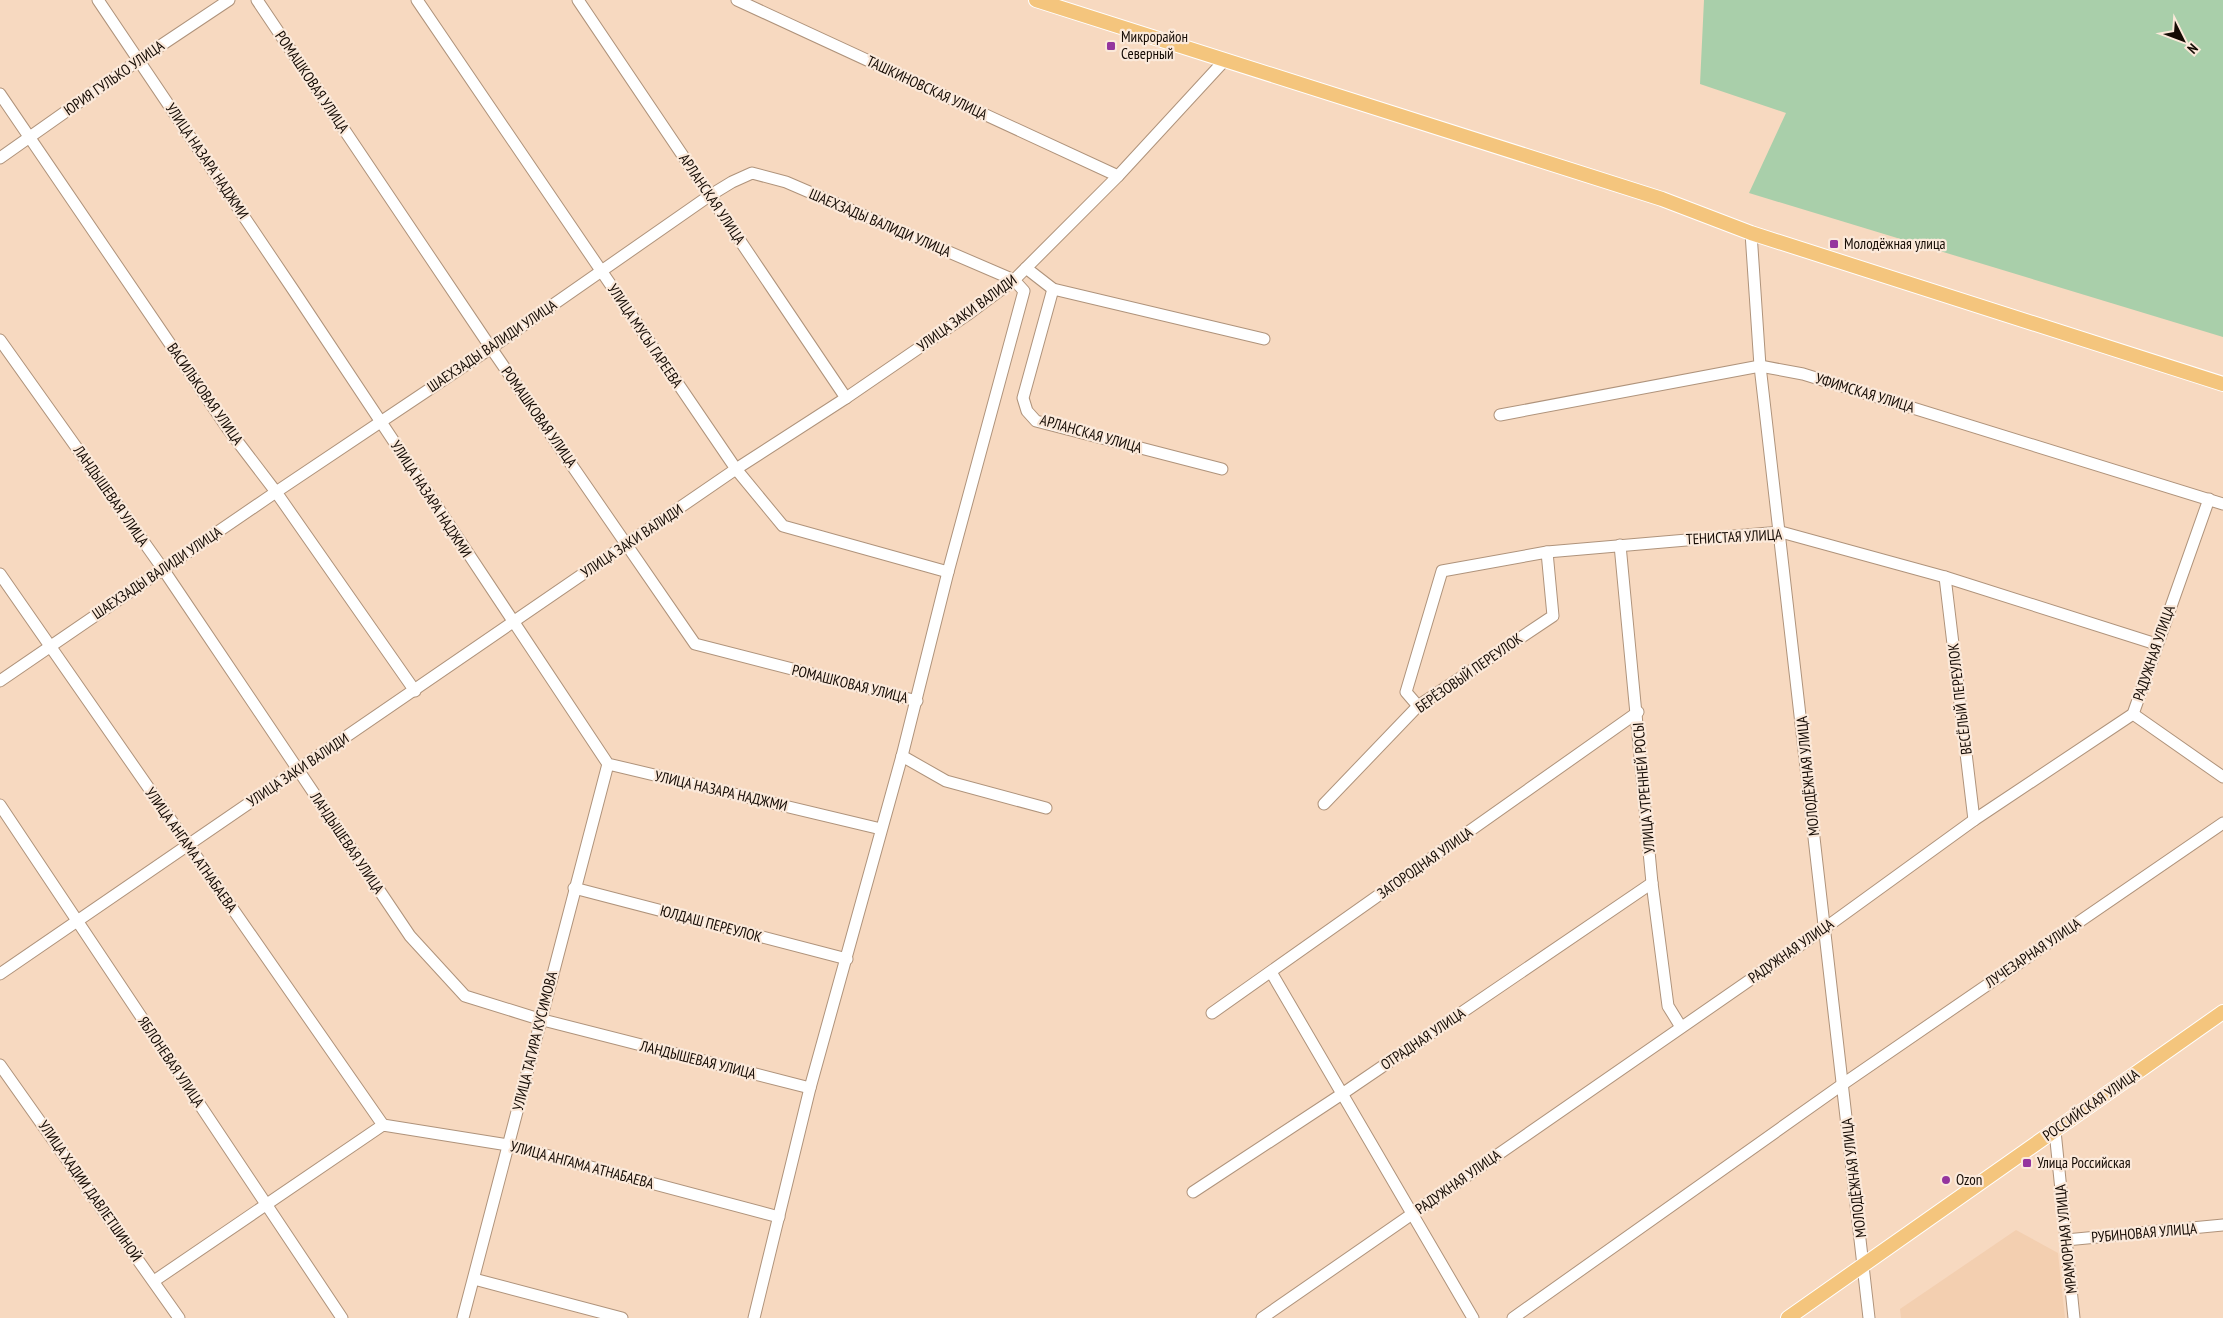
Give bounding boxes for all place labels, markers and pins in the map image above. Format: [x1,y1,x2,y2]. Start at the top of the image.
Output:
place label: Микрорайон Северный [1121,27,1188,63]
marker: Микрорайон Северный [1105,40,1117,52]
place label: Молодёжная улица [1844,234,1946,253]
marker: Молодёжная улица [1828,238,1840,250]
place label: Улица Российская [2037,1153,2131,1172]
marker: Улица Российская [2021,1157,2033,1169]
place label: Ozon [1956,1170,1982,1189]
marker: Ozon [1940,1174,1952,1186]

